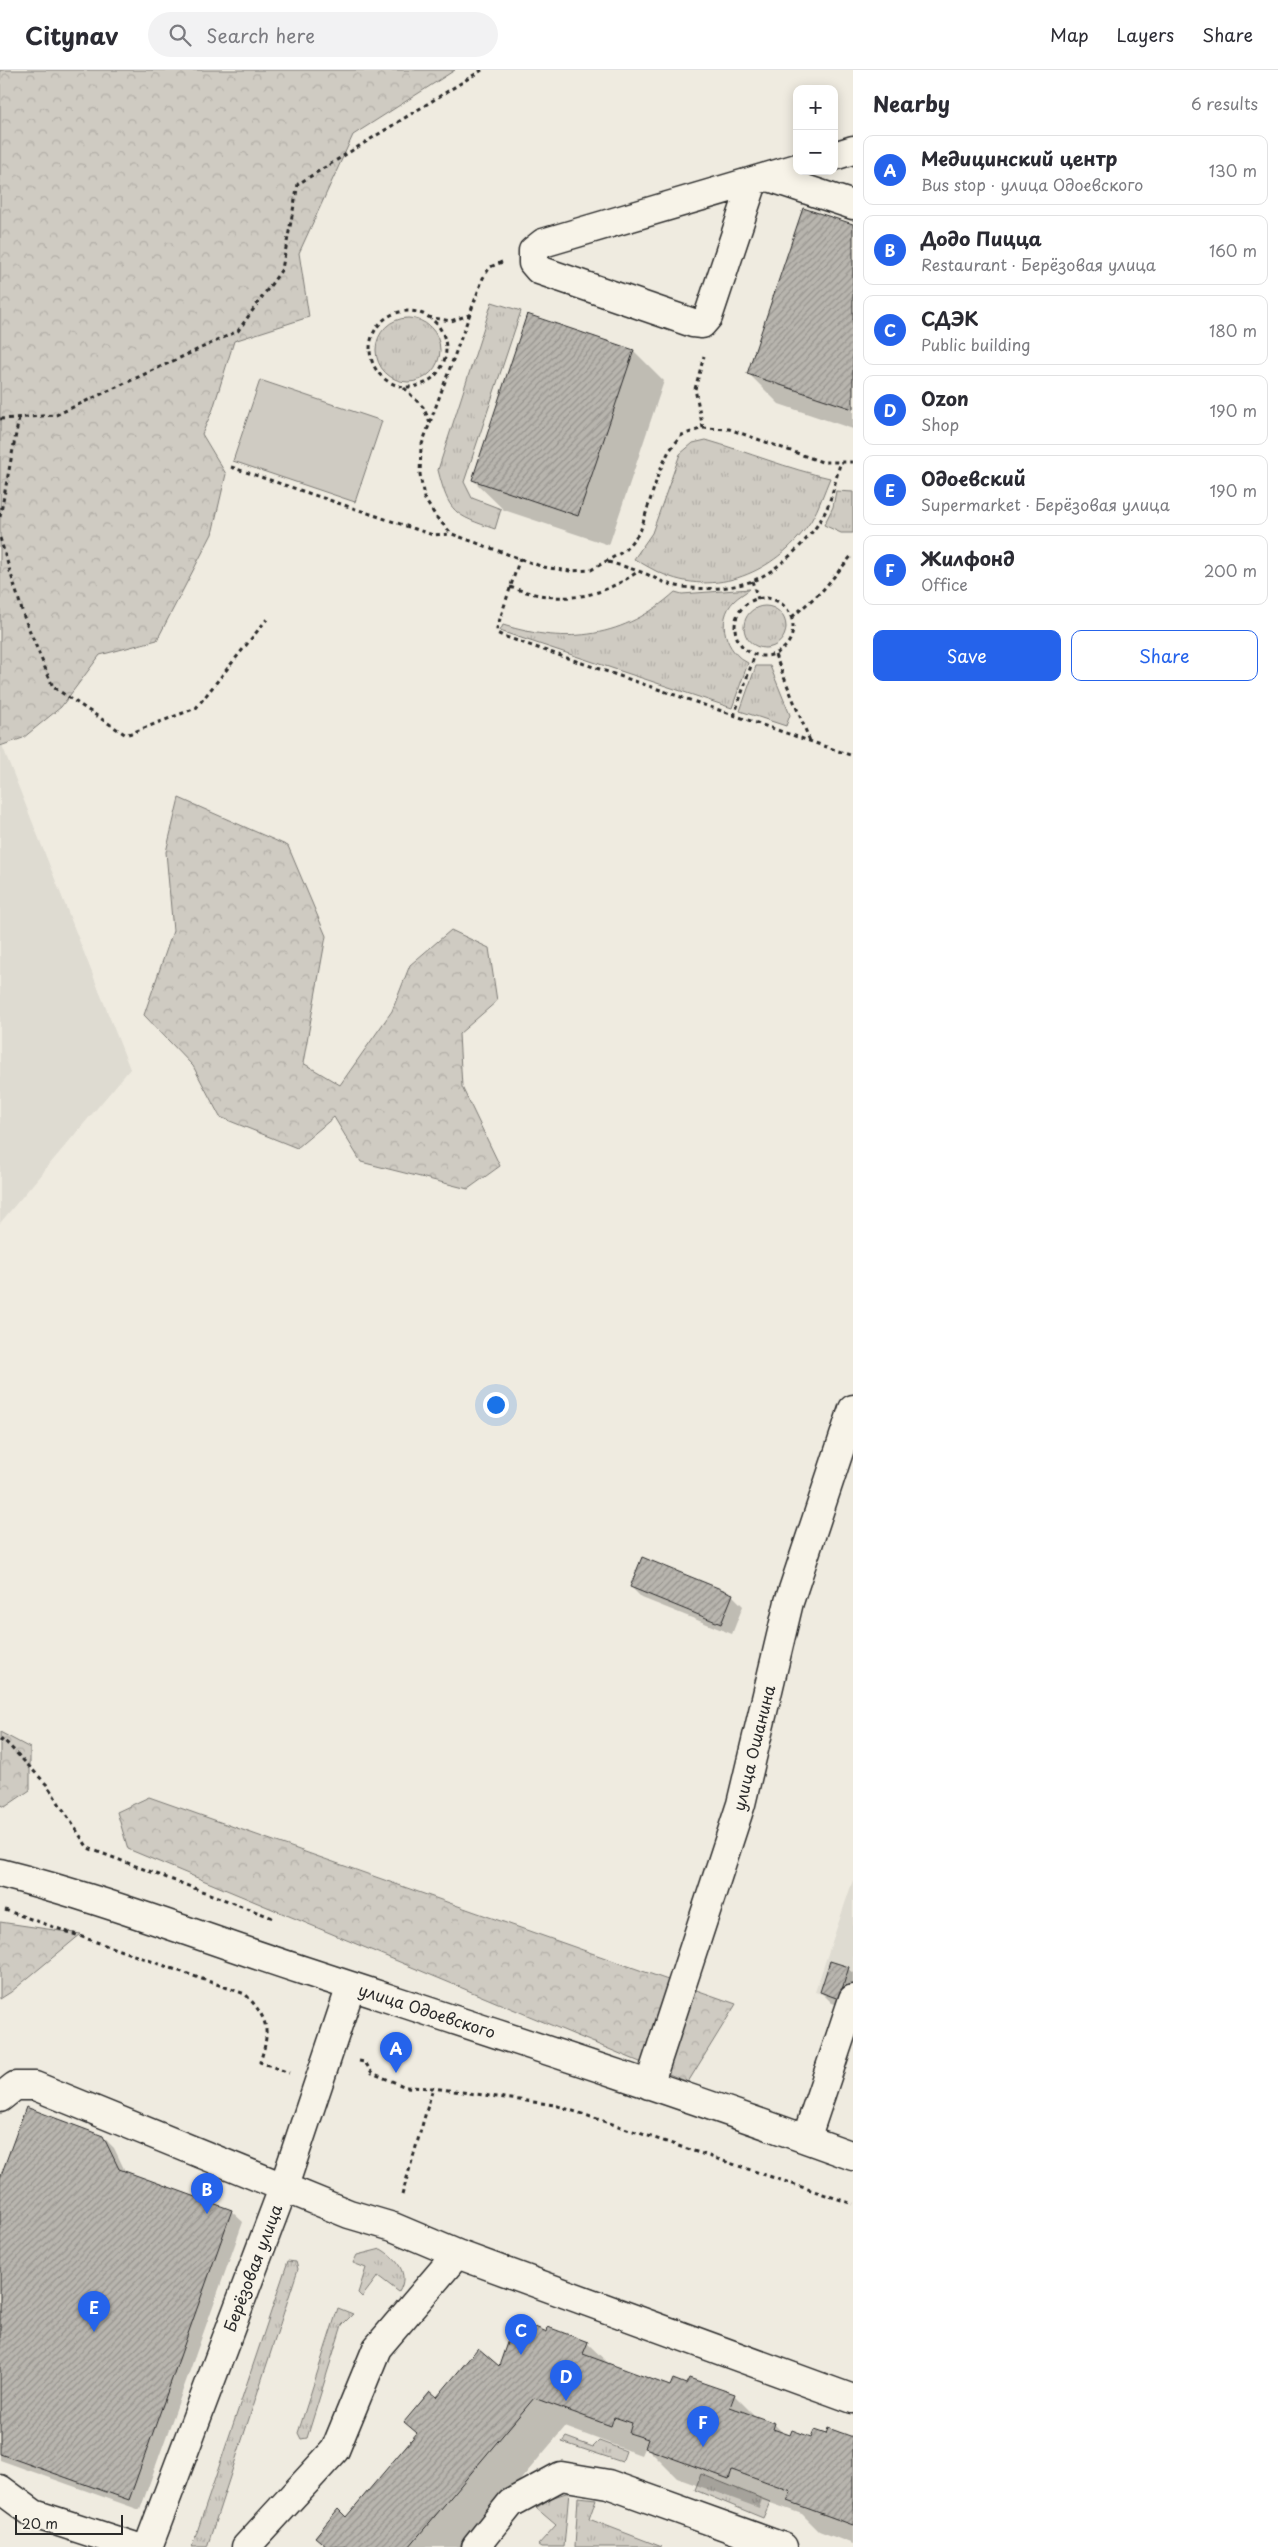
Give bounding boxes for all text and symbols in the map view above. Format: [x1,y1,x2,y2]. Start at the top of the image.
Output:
search box [148,12,498,57]
text: Citynav [25,17,118,53]
icon: search [166,21,194,49]
text: Search here [206,21,315,49]
text: Map [1050,21,1089,48]
text: Layers [1117,21,1174,48]
text: Share [1202,21,1253,48]
map controls [793,85,838,175]
button: + [793,85,838,130]
text: Nearby [873,87,950,119]
text: 6 results [1191,91,1258,115]
button: − [793,130,838,175]
text: Медицинский центр [921,144,1117,172]
text: A [884,158,896,182]
text: 130 m [1209,158,1257,182]
text: Bus stop · улица Одоевского [921,172,1143,196]
text: Додо Пицца [921,224,1042,252]
text: B [885,238,895,262]
text: 160 m [1209,238,1257,262]
text: Restaurant · Берёзовая улица [921,252,1156,276]
text: СДЭК [921,304,978,332]
text: C [884,318,896,342]
text: 180 m [1209,318,1257,342]
text: Public building [921,332,1031,356]
text: Ozon [921,384,969,412]
text: D [884,398,896,422]
text: 190 m [1209,398,1257,422]
text: Shop [921,412,959,436]
text: Одоевский [921,464,1026,492]
text: E [885,478,895,502]
text: 190 m [1209,478,1257,502]
text: Supermarket · Берёзовая улица [921,492,1170,516]
text: Жилфонд [921,544,1015,572]
text: F [885,558,895,582]
text: 200 m [1204,558,1257,582]
text: Office [921,572,968,596]
button: Save [873,630,1061,681]
button: Share [1071,630,1258,681]
your location [483,1392,509,1418]
street label: улица Ошанина [726,1682,780,1813]
street label: улица Одоевского [356,1977,499,2044]
pin: A [380,2032,412,2073]
pin: B [191,2173,223,2214]
street label: Берёзовая улица [217,2201,287,2335]
pin: E [78,2291,110,2332]
pin: C [505,2314,537,2355]
pin: D [550,2360,582,2401]
pin: F [687,2406,719,2447]
scale bar [15,2512,122,2535]
text: 20 m [22,2513,58,2534]

